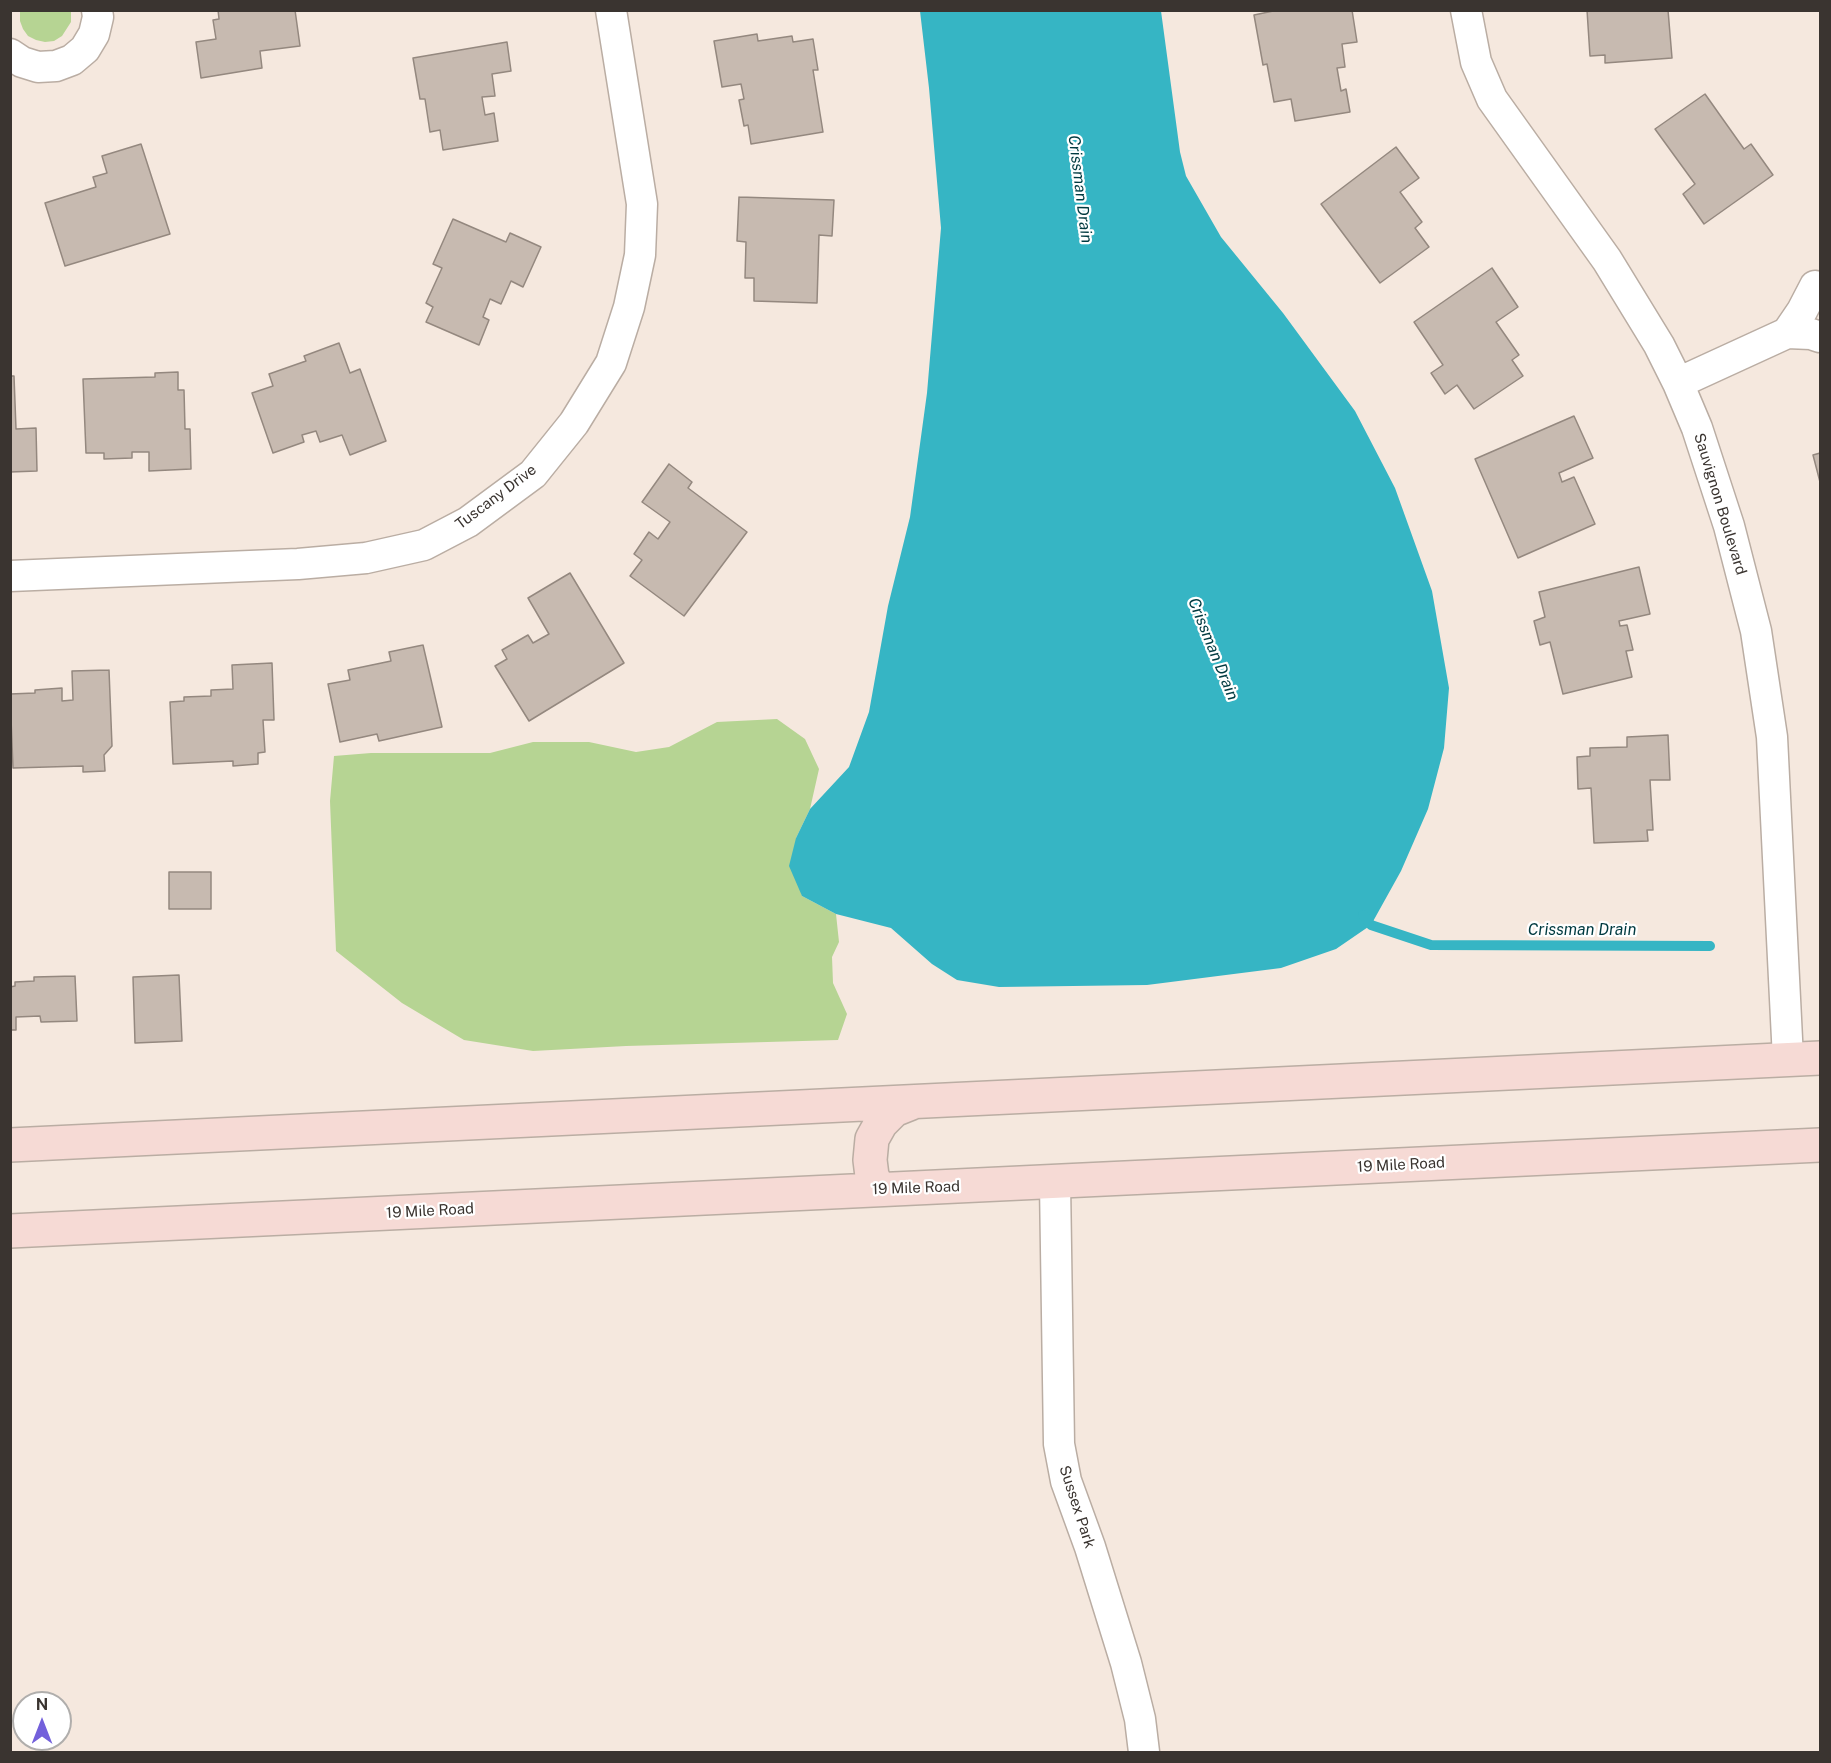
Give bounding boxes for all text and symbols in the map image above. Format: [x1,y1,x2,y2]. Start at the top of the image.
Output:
water label: Crissman Drain [1064,134,1096,244]
street label: Sauvignon Boulevard [1690,431,1750,577]
street label: Tuscany Drive [452,461,540,533]
water label: Crissman Drain [1184,595,1242,703]
water label: Crissman Drain [1528,920,1636,940]
street label: 19 Mile Road [1357,1154,1445,1176]
street label: 19 Mile Road [872,1177,960,1199]
street label: 19 Mile Road [386,1200,474,1222]
street label: Sussex Park [1055,1463,1099,1551]
north arrow [12,1691,72,1751]
text: N [36,1695,48,1714]

